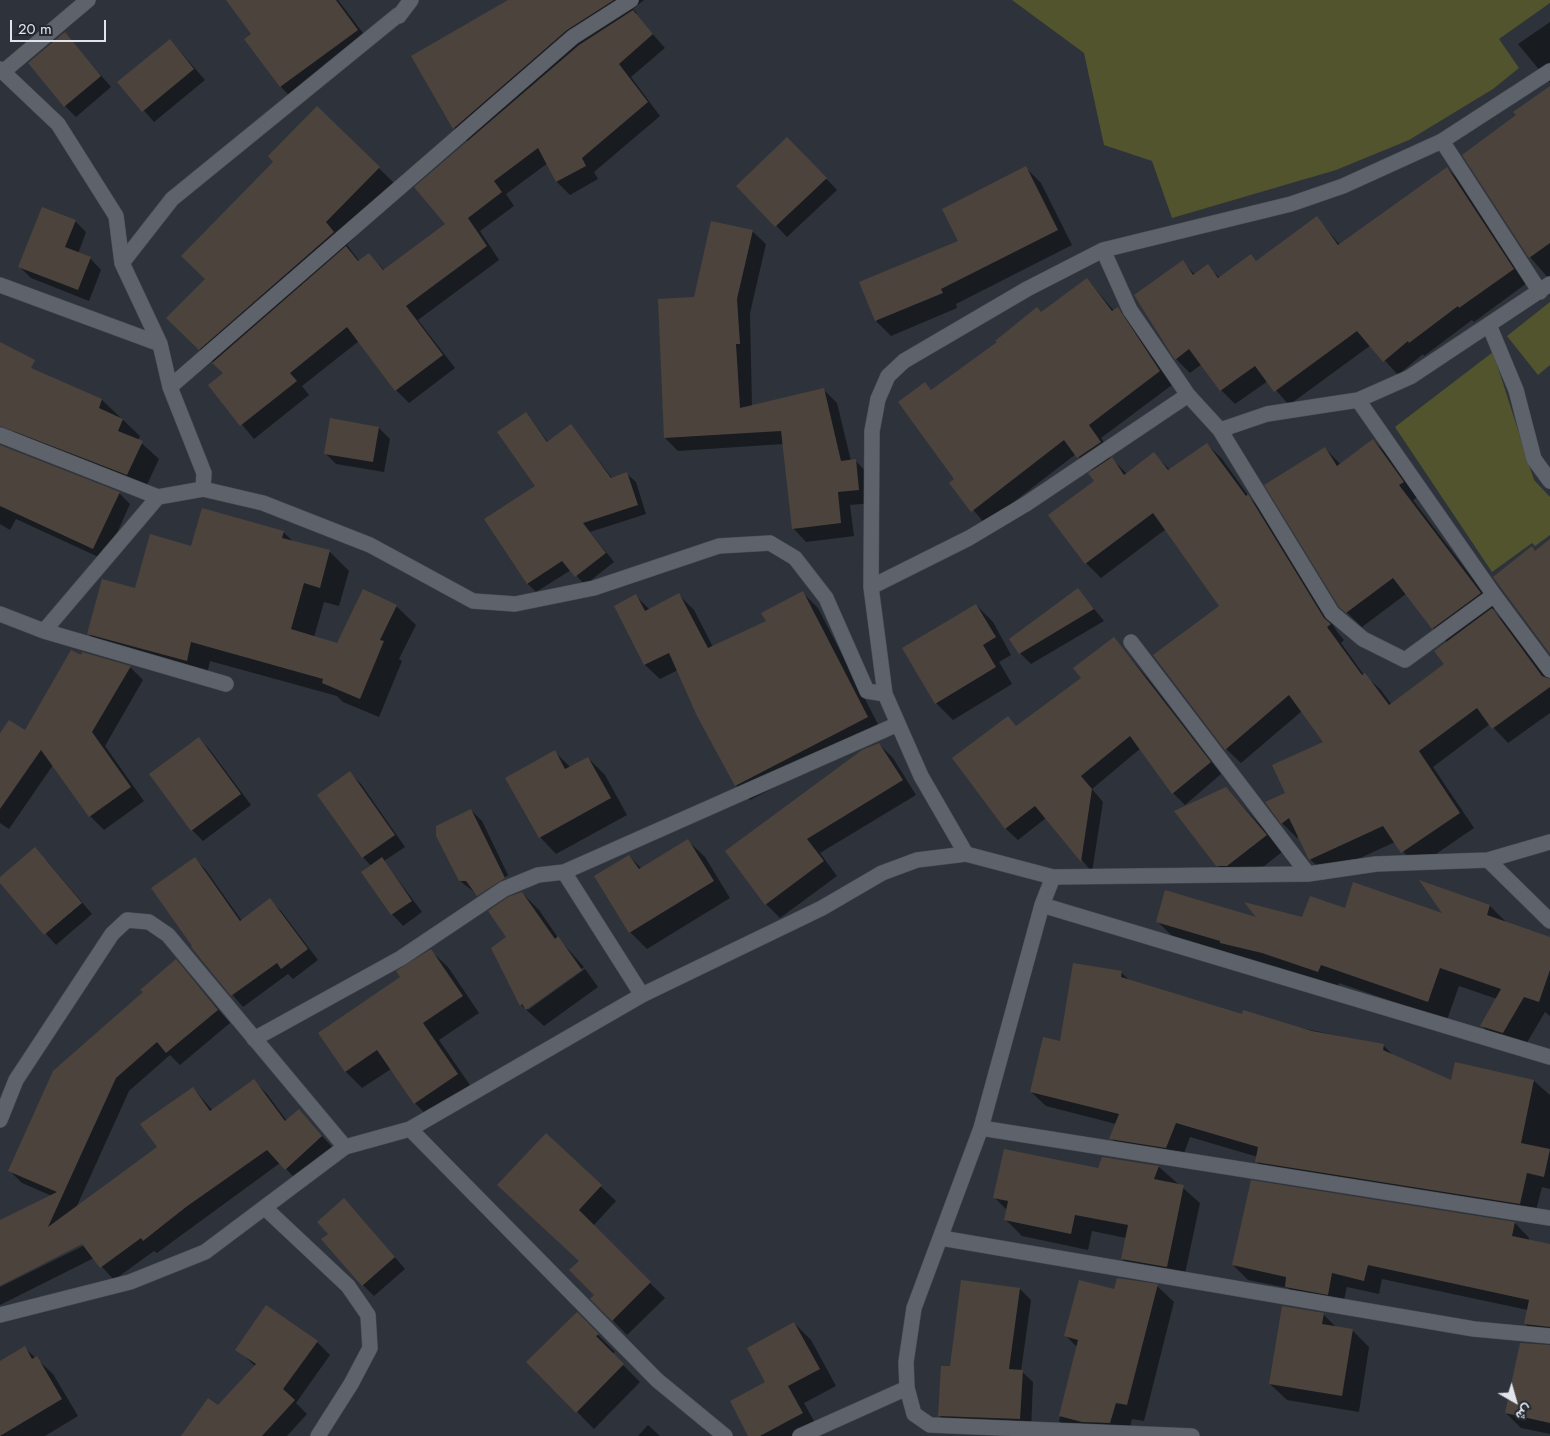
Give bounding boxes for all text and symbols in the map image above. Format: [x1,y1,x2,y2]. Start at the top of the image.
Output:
scale bar [12,10,109,42]
text: 20 m [18,18,52,40]
north arrow [1490,1376,1540,1426]
text: ش [1511,1400,1537,1426]

